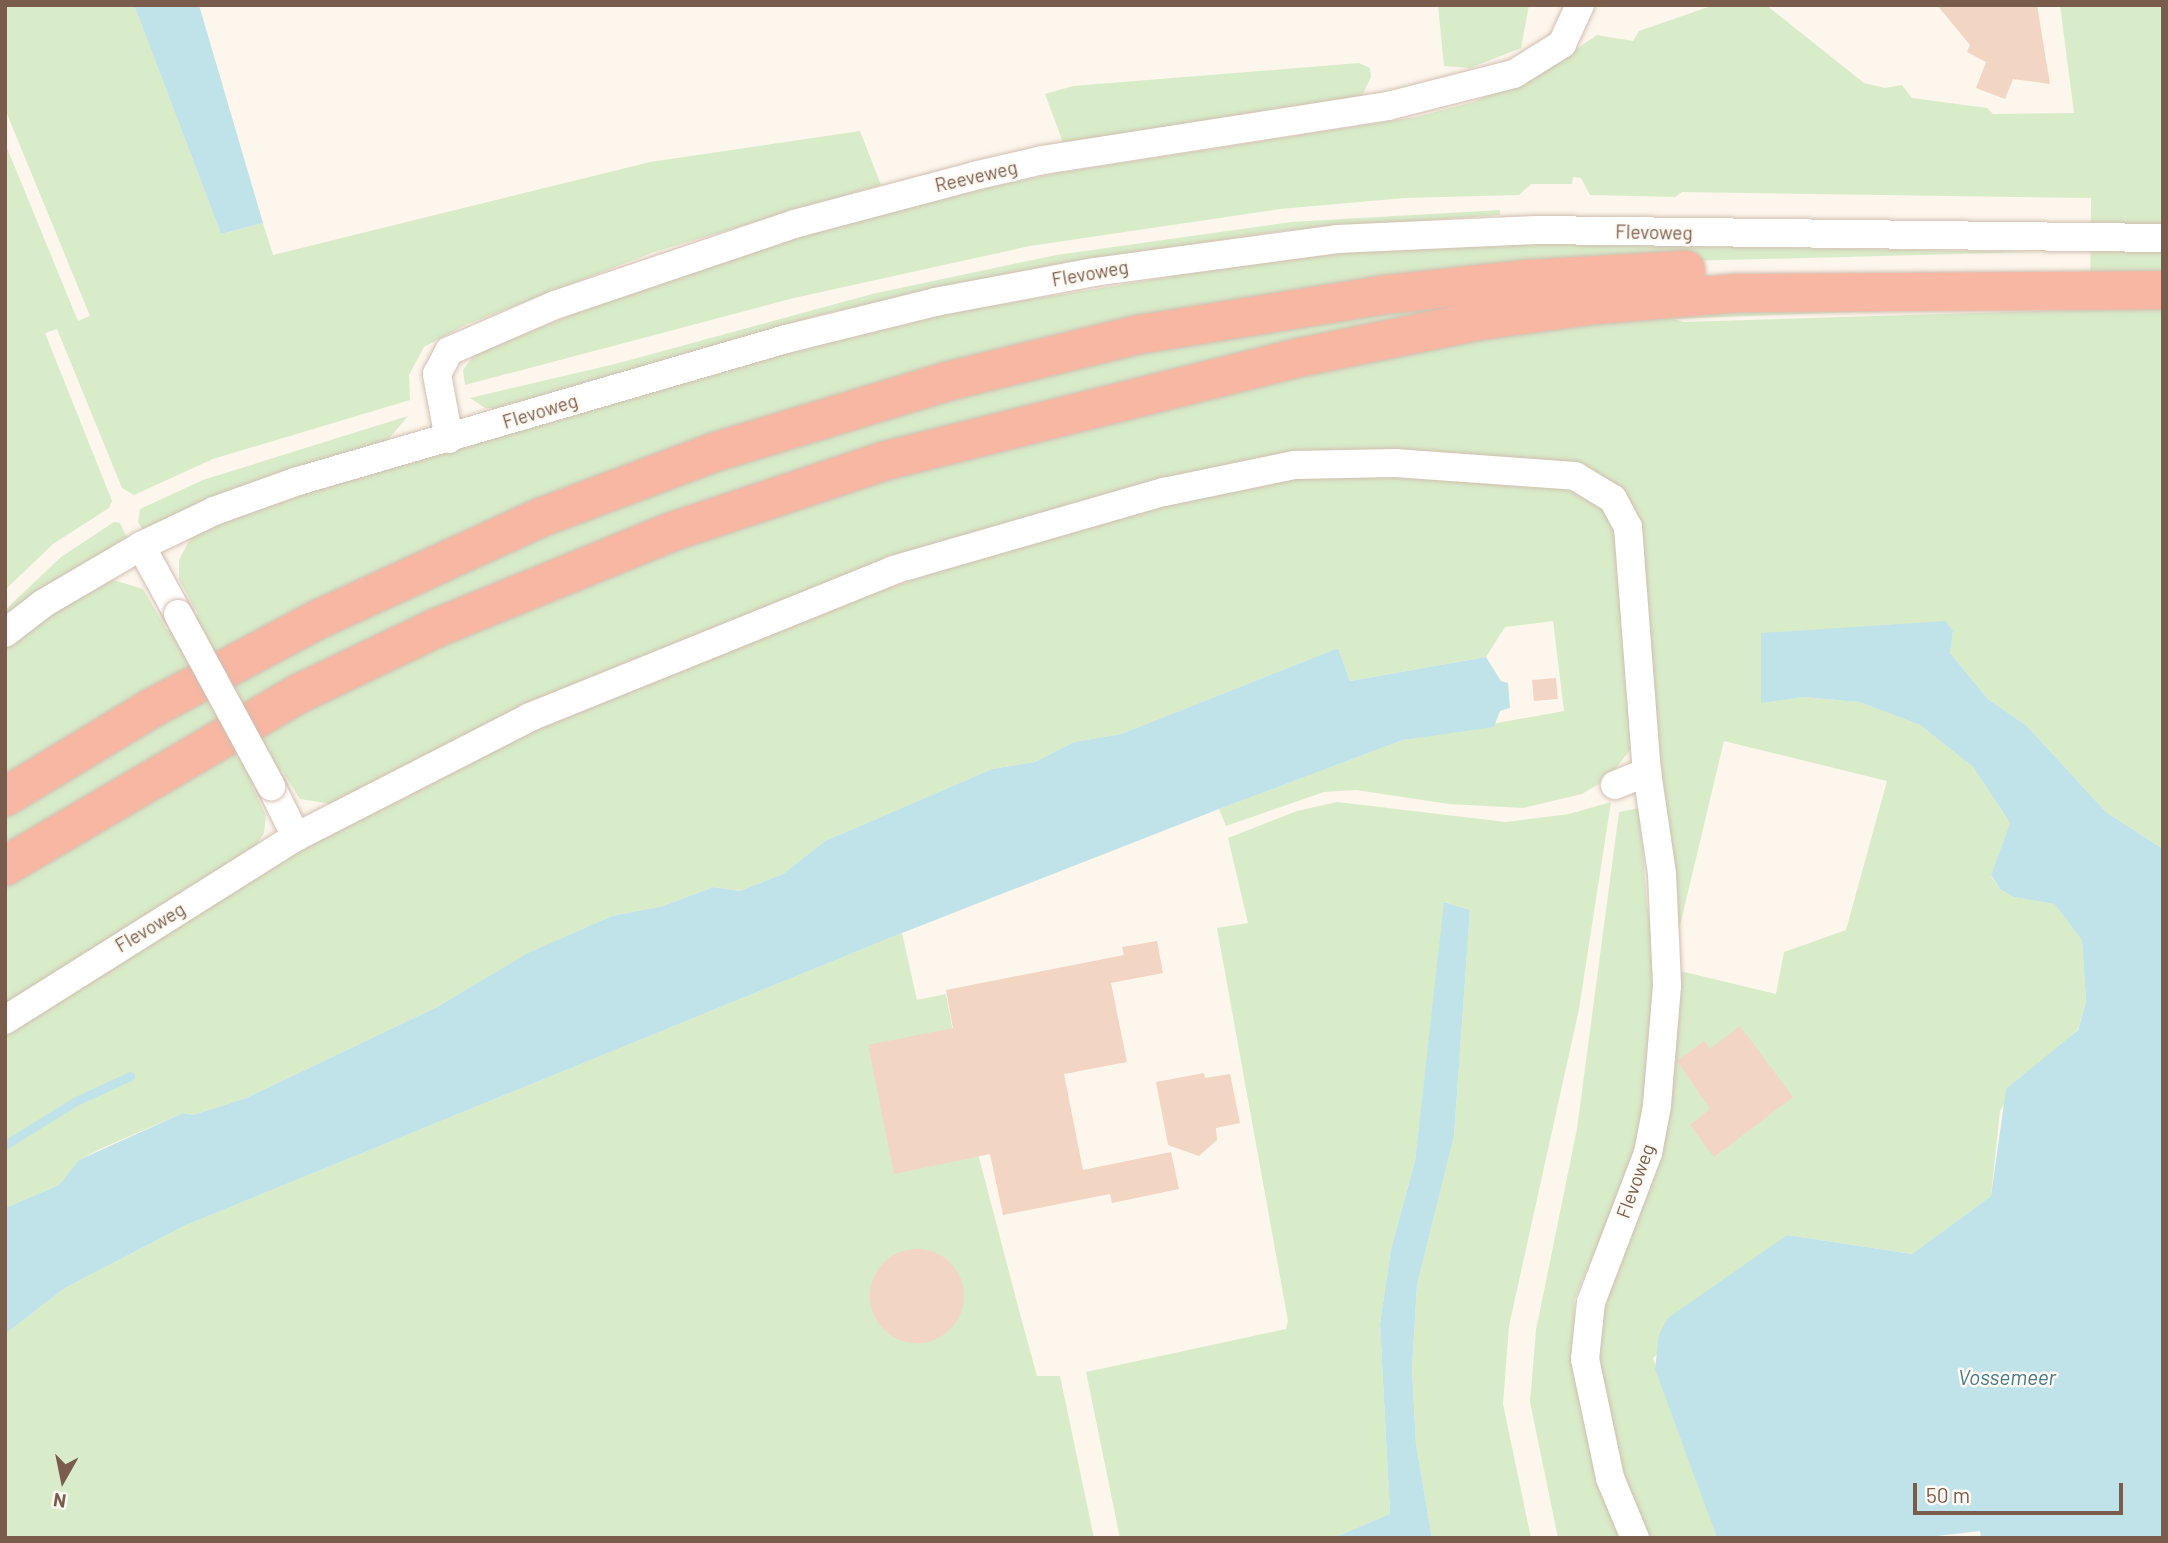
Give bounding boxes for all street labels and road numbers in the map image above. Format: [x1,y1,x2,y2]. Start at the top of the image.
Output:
street label: Reeveweg [933,155,1019,197]
street label: Flevoweg [1615,220,1693,244]
street label: Flevoweg [1050,255,1130,291]
street label: Flevoweg [500,389,580,433]
street label: Flevoweg [111,897,189,957]
street label: Flevoweg [1611,1141,1659,1221]

